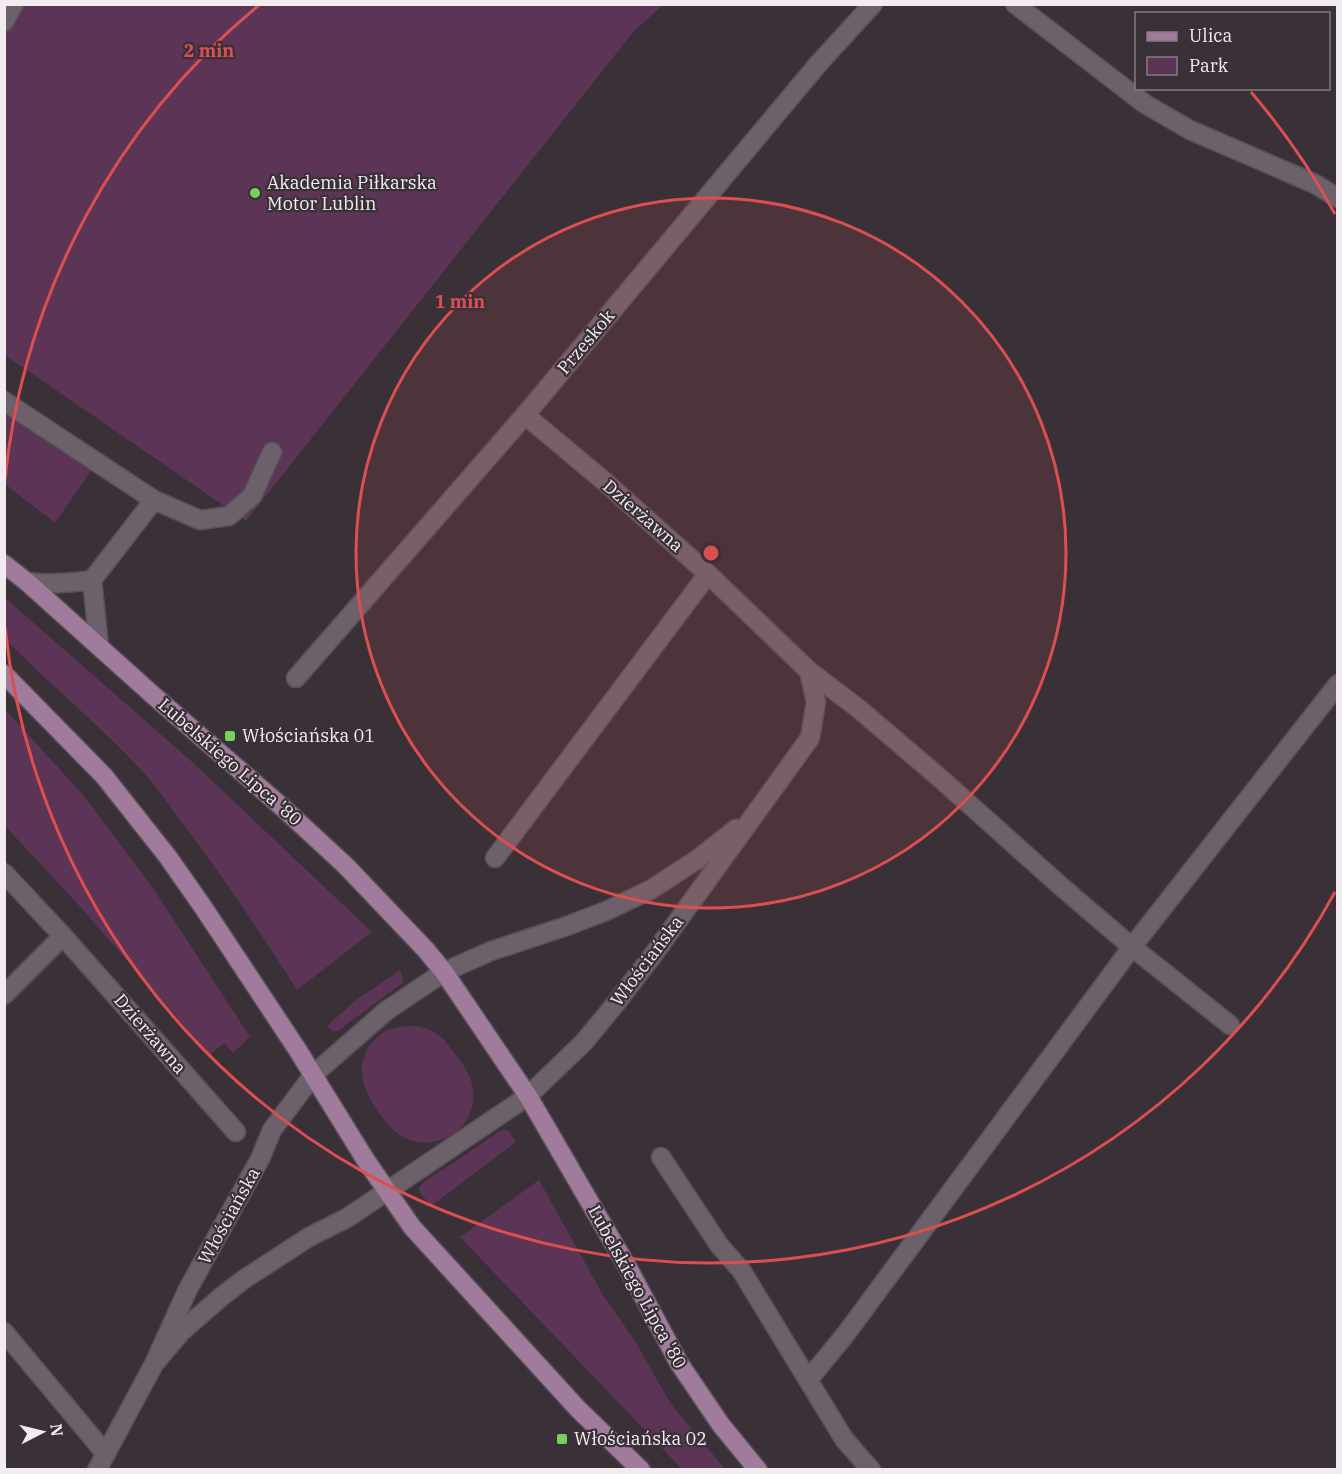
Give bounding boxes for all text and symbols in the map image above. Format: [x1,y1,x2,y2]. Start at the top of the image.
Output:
legend [1135,12,1330,90]
text: Ulica [1189,24,1233,47]
text: 2 min [184,39,234,62]
text: Park [1189,54,1229,77]
place label: Akademia Piłkarska Motor Lublin [267,171,437,215]
marker: Akademia Piłkarska Motor Lublin [248,186,262,200]
text: 1 min [435,290,485,313]
street label: Przeskok [552,304,620,379]
street label: Dzierżawna [598,474,688,557]
centre of rings [701,543,721,563]
street label: Lubelskiego Lipca '80 [154,693,307,830]
place label: Włościańska 01 [242,724,375,747]
marker: Włościańska 01 [223,729,237,743]
street label: Włościańska [605,911,688,1010]
street label: Dzierżawna [109,989,192,1079]
street label: Włościańska [192,1163,265,1268]
street label: Lubelskiego Lipca '80 [583,1201,692,1372]
north arrow [12,1402,72,1462]
text: N [46,1423,68,1438]
place label: Włościańska 02 [574,1427,707,1450]
marker: Włościańska 02 [555,1432,569,1446]

